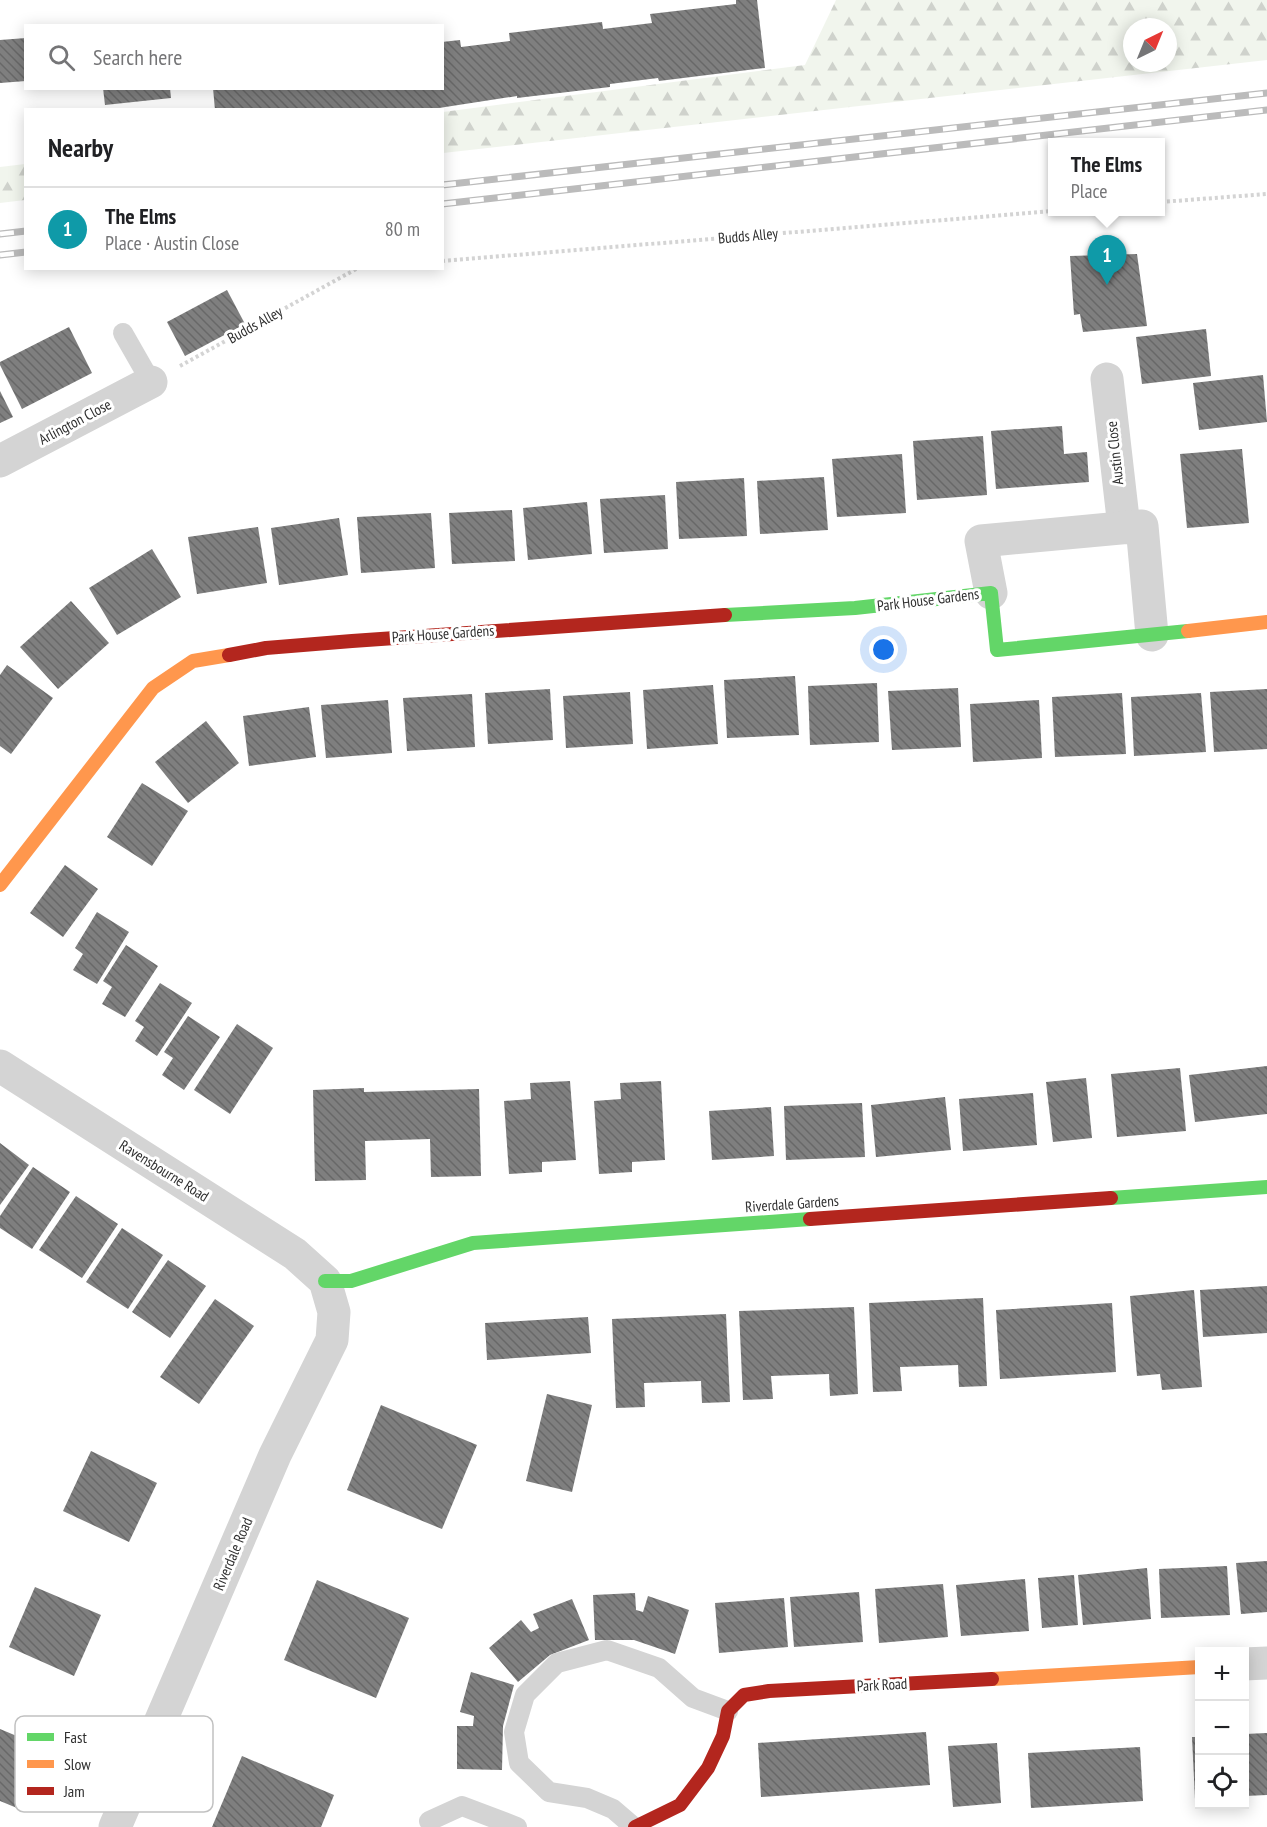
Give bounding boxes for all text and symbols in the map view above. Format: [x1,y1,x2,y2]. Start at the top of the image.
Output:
north arrow [1123,18,1177,72]
search box [24,24,444,90]
icon: search [45,41,78,74]
text: Search here [93,43,182,71]
text: Nearby [48,131,113,164]
popup [1048,138,1165,216]
text: The Elms [1071,150,1142,178]
text: Place [1071,178,1108,204]
text: The Elms [105,202,176,230]
text: 1 [63,216,72,242]
text: 80 m [385,216,420,242]
street label: Budds Alley [717,223,779,248]
text: Place · Austin Close [105,230,239,256]
pin: 1 [1088,236,1126,285]
street label: Budds Alley [224,302,286,347]
street label: Arlington Close [35,395,114,449]
street label: Austin Close [1102,420,1127,486]
street label: Park House Gardens [876,584,980,615]
street label: Park House Gardens [391,620,495,647]
your location [869,635,898,664]
street label: Ravensbourne Road [116,1135,213,1206]
street label: Riverdale Gardens [745,1191,839,1216]
street label: Riverdale Road [209,1514,256,1593]
map controls [1195,1647,1249,1809]
button: + [1195,1647,1249,1701]
street label: Park Road [856,1674,908,1695]
button: − [1195,1701,1249,1755]
legend [15,1716,213,1812]
text: Fast [64,1727,87,1747]
text: Slow [64,1754,91,1774]
button: locate [1195,1755,1249,1809]
text: Jam [63,1781,85,1801]

